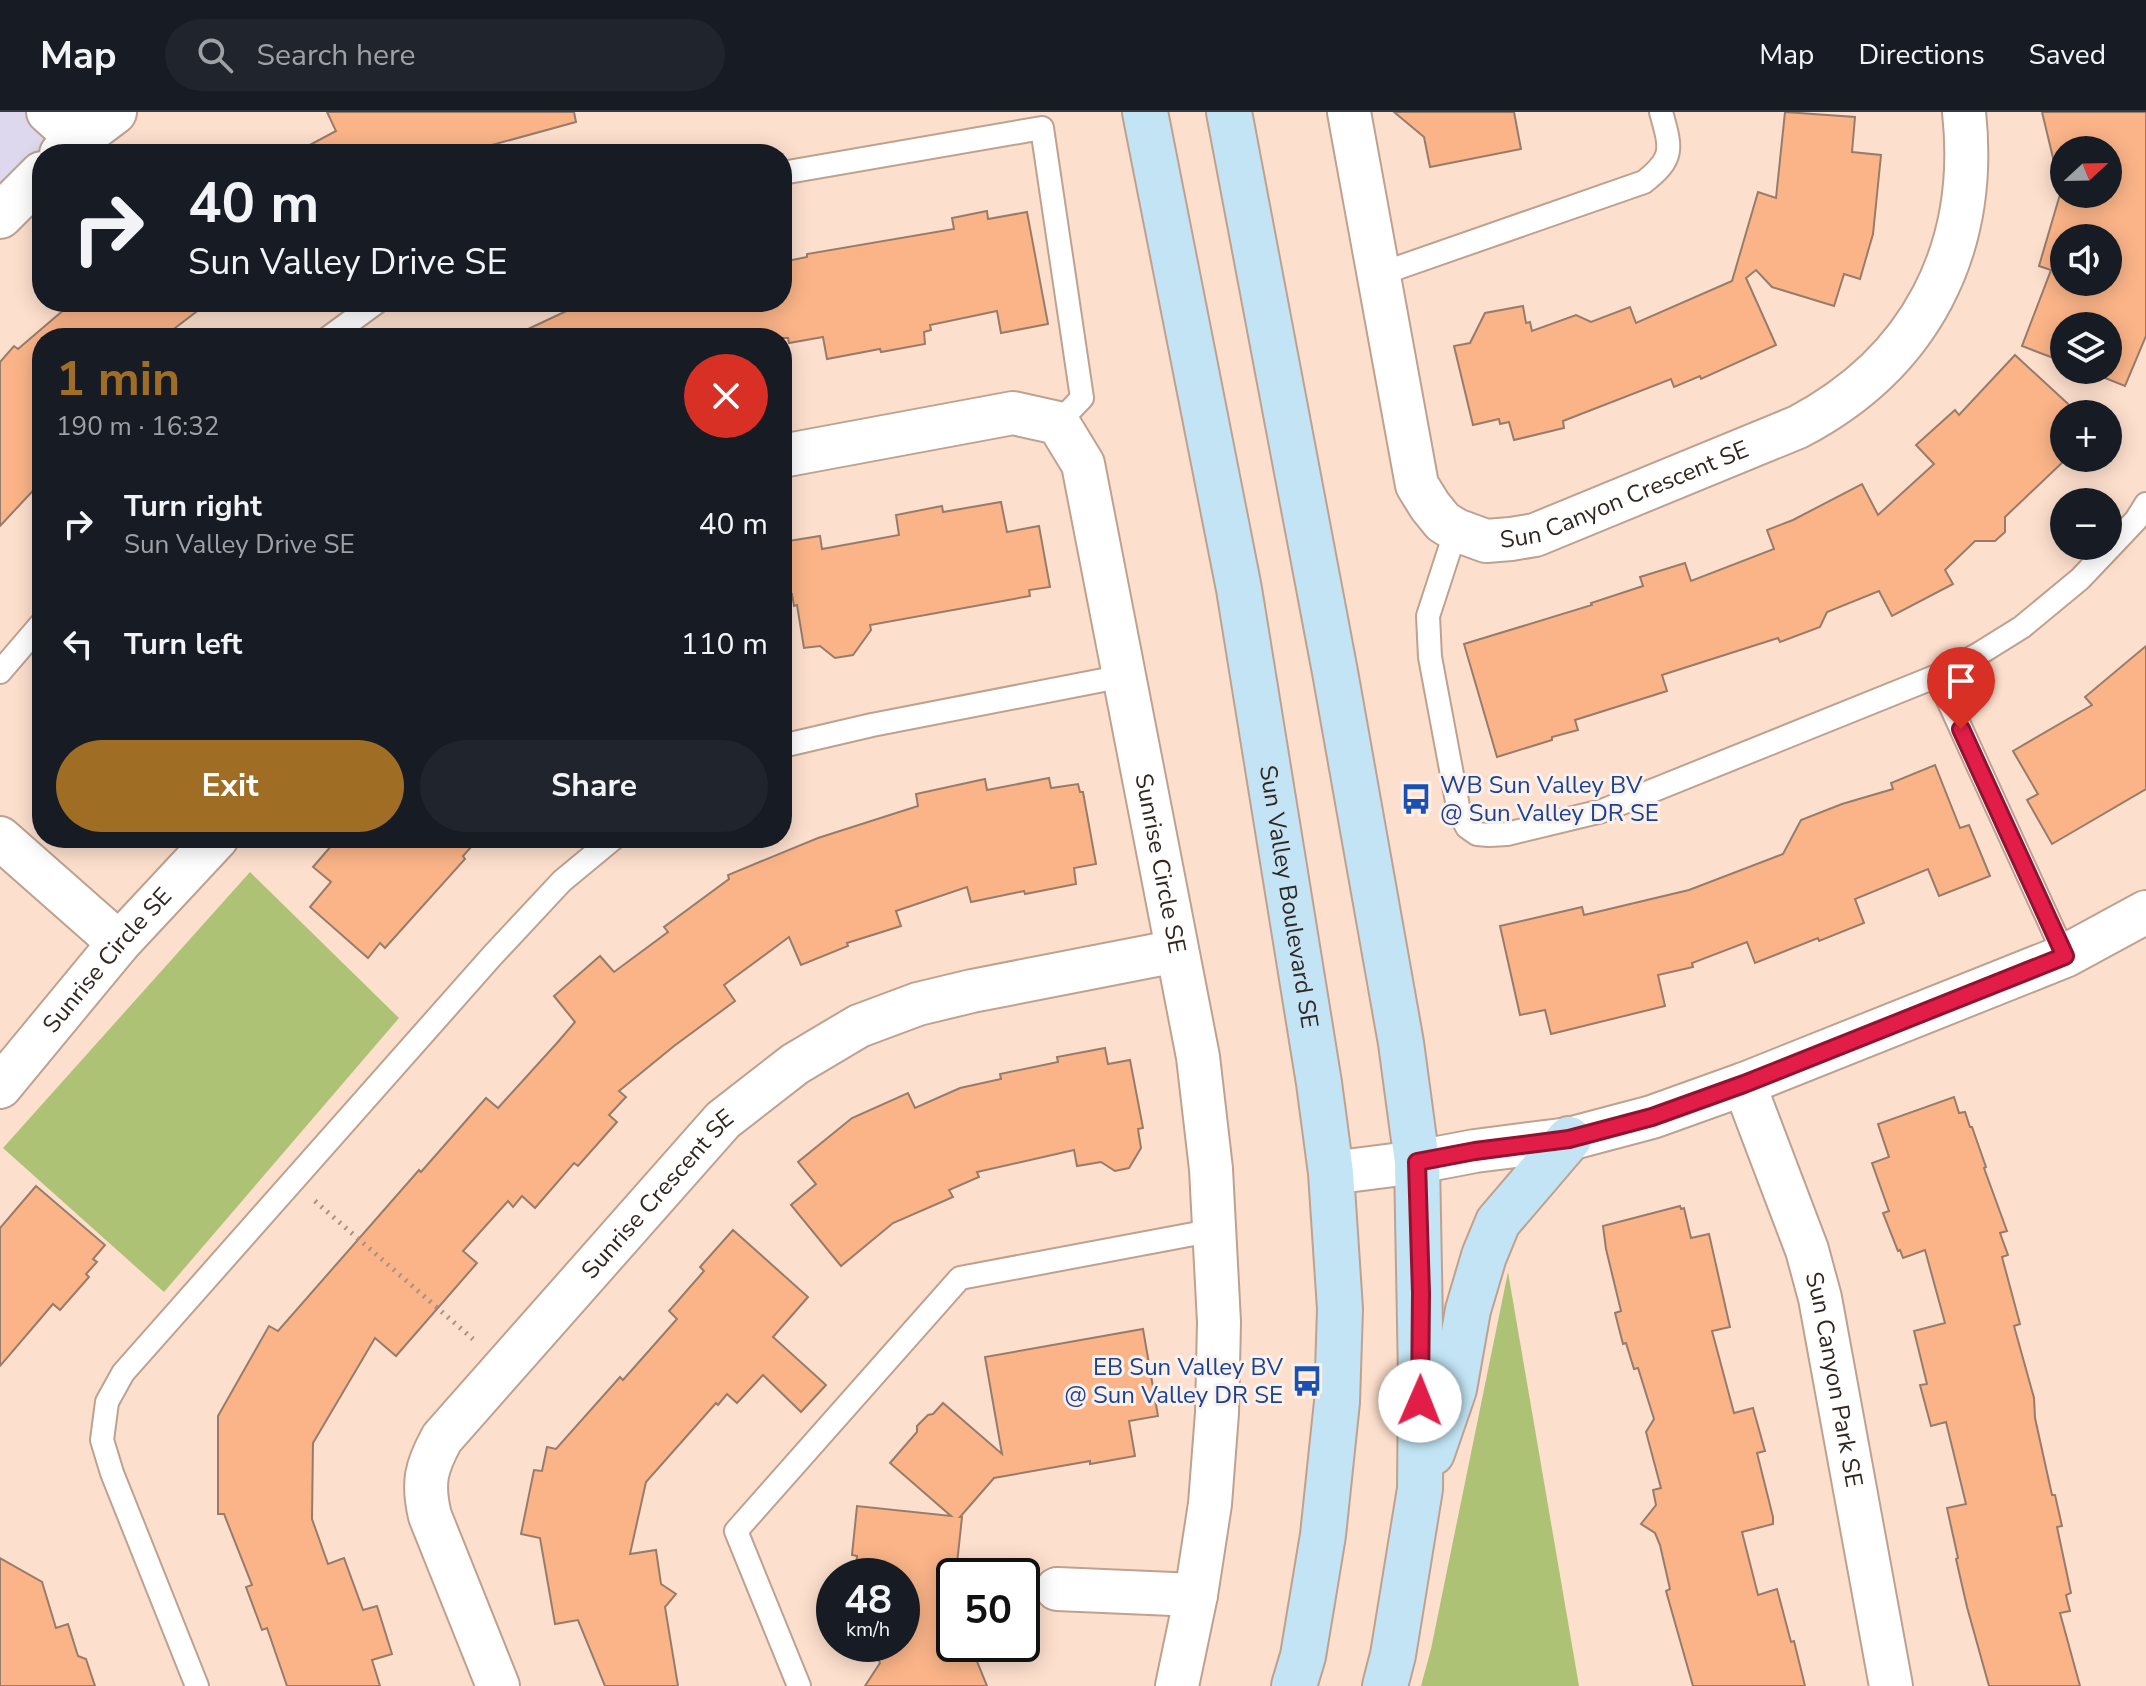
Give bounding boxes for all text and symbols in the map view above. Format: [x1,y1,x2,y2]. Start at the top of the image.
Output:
search box [165,19,725,91]
text: Map [40,30,117,81]
icon: search [193,33,237,77]
text: Search here [257,35,416,76]
text: Map [1759,36,1814,74]
text: Directions [1858,36,1985,74]
text: Saved [2029,36,2106,74]
north arrow [2050,136,2122,208]
map controls [2050,136,2122,560]
text: 40 m [188,165,319,242]
icon: right [56,176,160,280]
button: sound [2050,224,2122,296]
text: Sun Valley Drive SE [188,238,507,287]
button: layers [2050,312,2122,384]
text: 1 min [56,346,180,412]
button: close [684,354,768,438]
button: + [2050,400,2122,472]
text: 190 m · 16:32 [56,409,219,444]
street label: Sun Canyon Crescent SE [1499,433,1753,556]
text: Turn right [124,486,262,527]
button: − [2050,488,2122,560]
icon: right [56,502,100,546]
text: 40 m [699,504,768,545]
text: Sun Valley Drive SE [124,527,355,562]
icon: left [56,622,100,666]
text: Turn left [124,624,242,665]
text: 110 m [681,624,768,665]
pin [1927,647,1995,729]
icon: arrive [1939,659,1983,703]
button: Exit [56,740,404,832]
button: Share [420,740,768,832]
street label: Sun Valley Boulevard SE [1252,763,1326,1031]
place label: WB Sun Valley BV @ Sun Valley DR SE [1440,769,1659,829]
street label: Sunrise Circle SE [1127,771,1194,956]
bus stop icon: WB Sun Valley BV @ Sun Valley DR SE [1399,782,1433,816]
street label: Sunrise Circle SE [35,881,179,1040]
street label: Sunrise Crescent SE [574,1102,740,1286]
street label: Sun Canyon Park SE [1798,1268,1870,1490]
place label: EB Sun Valley BV @ Sun Valley DR SE [1064,1351,1283,1411]
position arrow [1378,1359,1462,1443]
bus stop icon: EB Sun Valley BV @ Sun Valley DR SE [1290,1364,1324,1398]
speed limit sign: 50 [936,1558,1040,1662]
text: 48 [844,1573,892,1627]
text: km/h [846,1616,890,1643]

